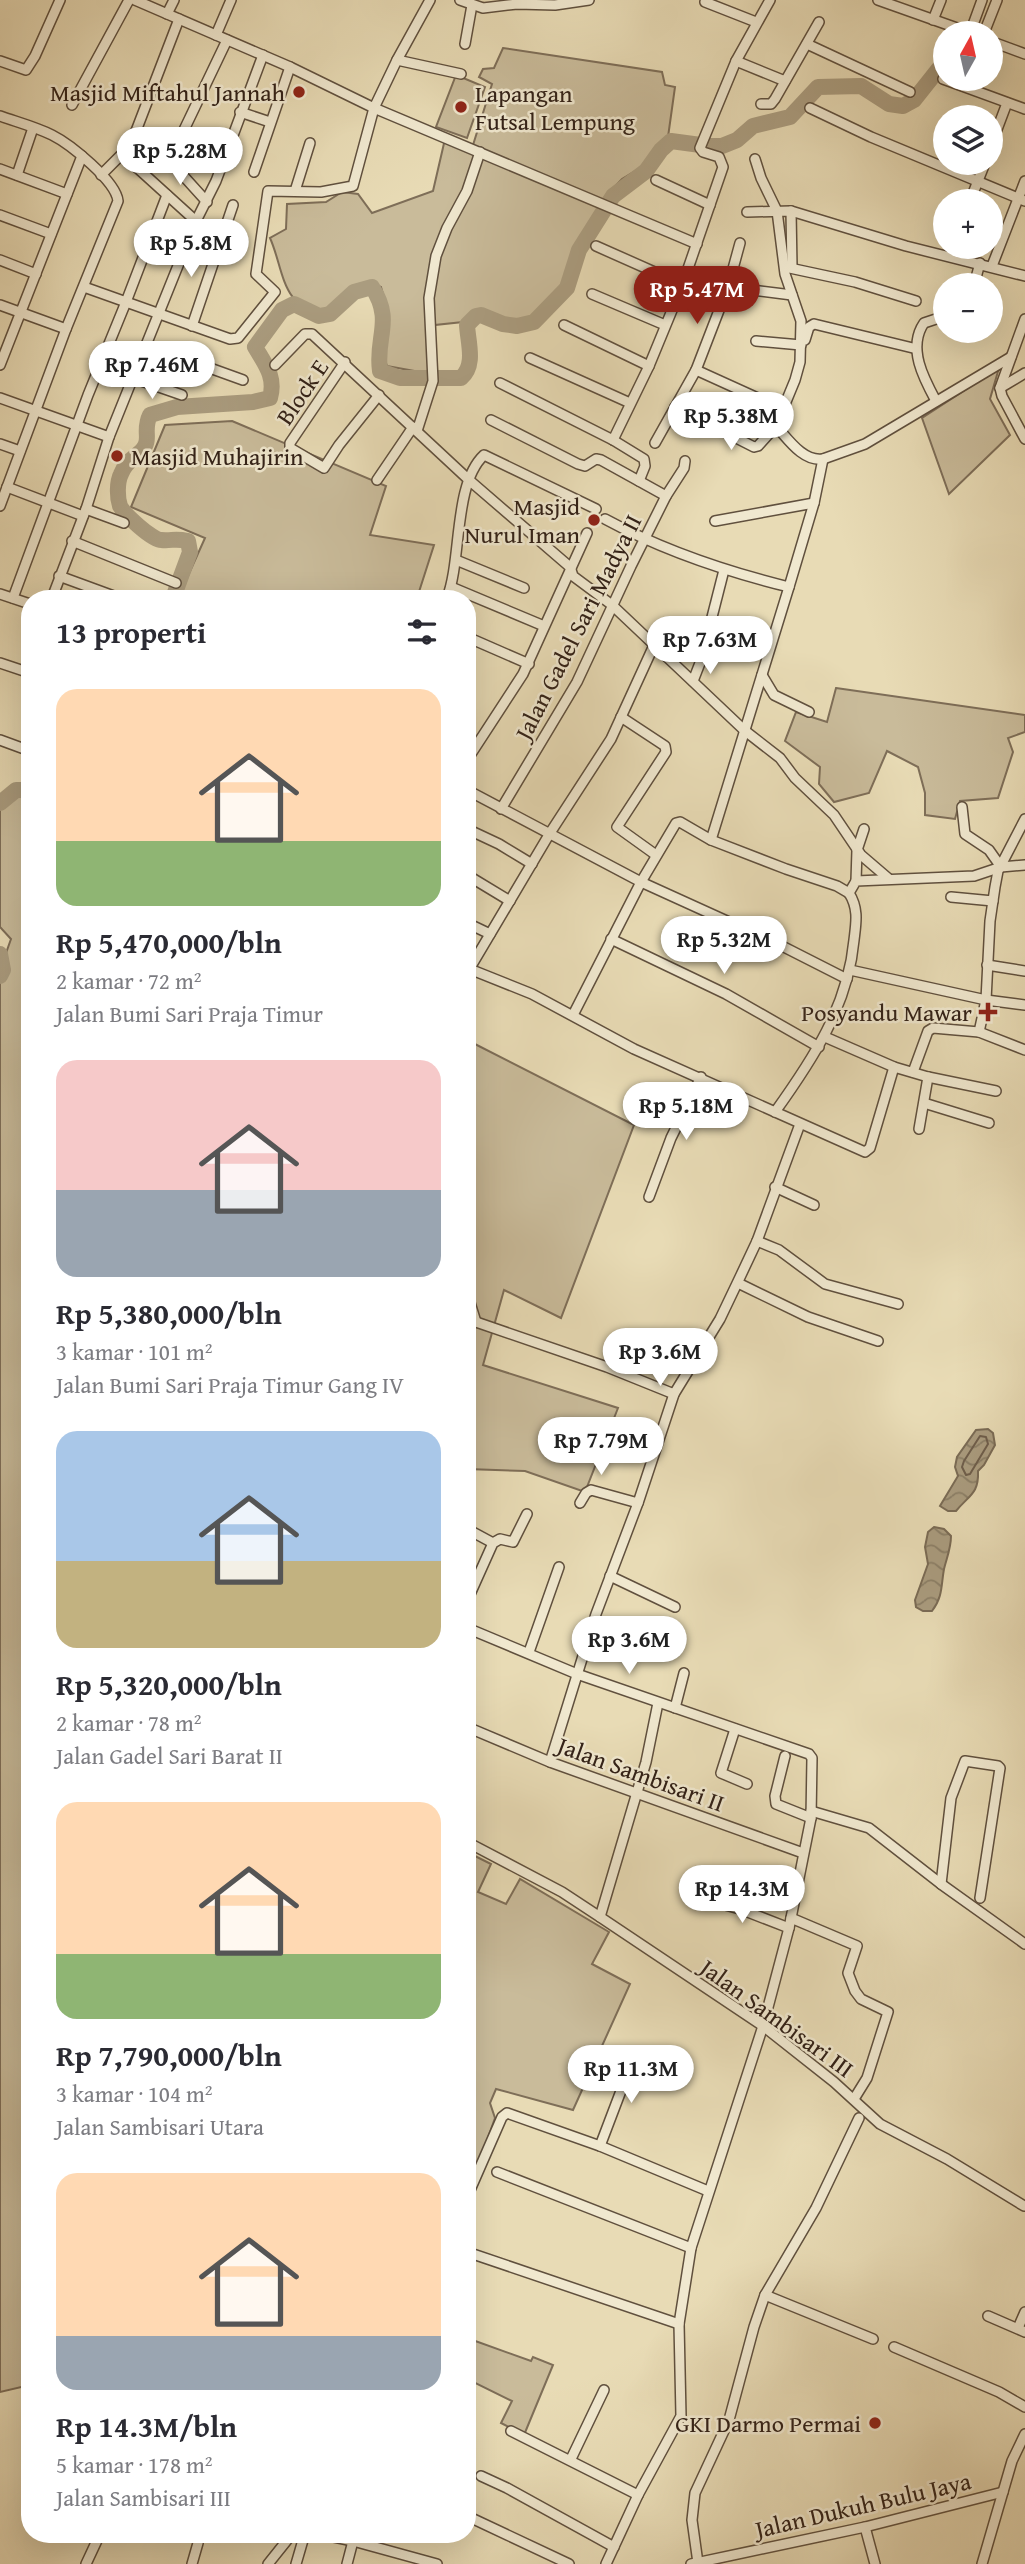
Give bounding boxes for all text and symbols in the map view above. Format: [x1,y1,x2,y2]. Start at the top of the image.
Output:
north arrow [933,21,1003,91]
map controls [933,21,1003,343]
place label: Masjid Miftahul Jannah [50,75,286,110]
place label: Lapangan Futsal Lempung [475,76,635,139]
marker: Masjid Miftahul Jannah [291,84,307,100]
marker: Lapangan Futsal Lempung [453,99,469,115]
button: layers [933,105,1003,175]
pin: Rp 5.28M [108,128,252,187]
text: Rp 5.28M [133,133,227,166]
button: + [933,189,1003,259]
pin: Rp 5.8M [126,219,256,279]
text: Rp 5.8M [150,225,232,258]
pin: Rp 5.47M [625,266,769,326]
text: Rp 5.47M [650,272,744,305]
button: − [933,273,1003,343]
pin: Rp 7.46M [80,342,224,401]
text: Rp 7.46M [105,347,199,380]
street label: Block E [267,352,337,432]
pin: Rp 5.38M [659,392,803,452]
text: Rp 5.38M [684,398,778,431]
place label: Masjid Muhajirin [131,439,304,474]
marker: Masjid Muhajirin [109,448,125,464]
place label: Masjid Nurul Iman [465,489,581,552]
street label: Jalan Gadel Sari Madya II [504,508,650,749]
marker: Masjid Nurul Iman [586,512,602,528]
text: 13 properti [56,610,206,654]
icon: filters [403,613,441,651]
pin: Rp 7.63M [638,616,782,676]
text: Rp 7.63M [663,622,757,655]
icon: home [186,735,312,861]
pin: Rp 5.32M [652,916,796,976]
text: Rp 5,470,000/bln [56,920,282,964]
text: Rp 5.32M [677,922,771,955]
text: 2 kamar · 72 m² [56,964,202,997]
place label: Posyandu Mawar [801,995,972,1030]
text: Jalan Bumi Sari Praja Timur [56,997,323,1030]
marker: Posyandu Mawar [978,1002,998,1022]
pin: Rp 5.18M [614,1082,758,1142]
text: Rp 5.18M [639,1088,733,1121]
icon: home [186,1106,312,1232]
text: Rp 5,380,000/bln [56,1291,282,1335]
pin: Rp 3.6M [595,1328,725,1388]
text: Rp 3.6M [619,1334,701,1367]
text: 3 kamar · 101 m² [56,1335,213,1368]
text: Jalan Bumi Sari Praja Timur Gang IV [56,1368,404,1401]
pin: Rp 7.79M [529,1418,673,1477]
text: Rp 7.79M [554,1423,648,1456]
icon: home [186,1477,312,1603]
pin: Rp 3.6M [564,1616,694,1676]
text: Rp 3.6M [588,1622,670,1655]
text: Rp 5,320,000/bln [56,1662,282,1706]
text: 2 kamar · 78 m² [56,1706,202,1739]
street label: Jalan Sambisari II [550,1727,729,1820]
text: Jalan Gadel Sari Barat II [56,1739,283,1772]
icon: home [186,1848,312,1974]
pin: Rp 14.3M [670,1866,814,1925]
text: Rp 14.3M [695,1871,789,1904]
street label: Jalan Sambisari III [690,1948,861,2086]
text: Rp 7,790,000/bln [56,2033,282,2077]
pin: Rp 11.3M [559,2046,703,2105]
text: Rp 11.3M [584,2051,678,2084]
text: 3 kamar · 104 m² [56,2077,213,2110]
text: Jalan Sambisari Utara [56,2110,264,2143]
icon: home [186,2219,312,2345]
text: Rp 14.3M/bln [56,2404,237,2448]
place label: GKI Darmo Permai [675,2406,861,2441]
marker: GKI Darmo Permai [867,2415,883,2431]
text: 5 kamar · 178 m² [56,2448,213,2481]
street label: Jalan Dukuh Bulu Jaya [749,2463,975,2548]
text: Jalan Sambisari III [56,2481,231,2514]

